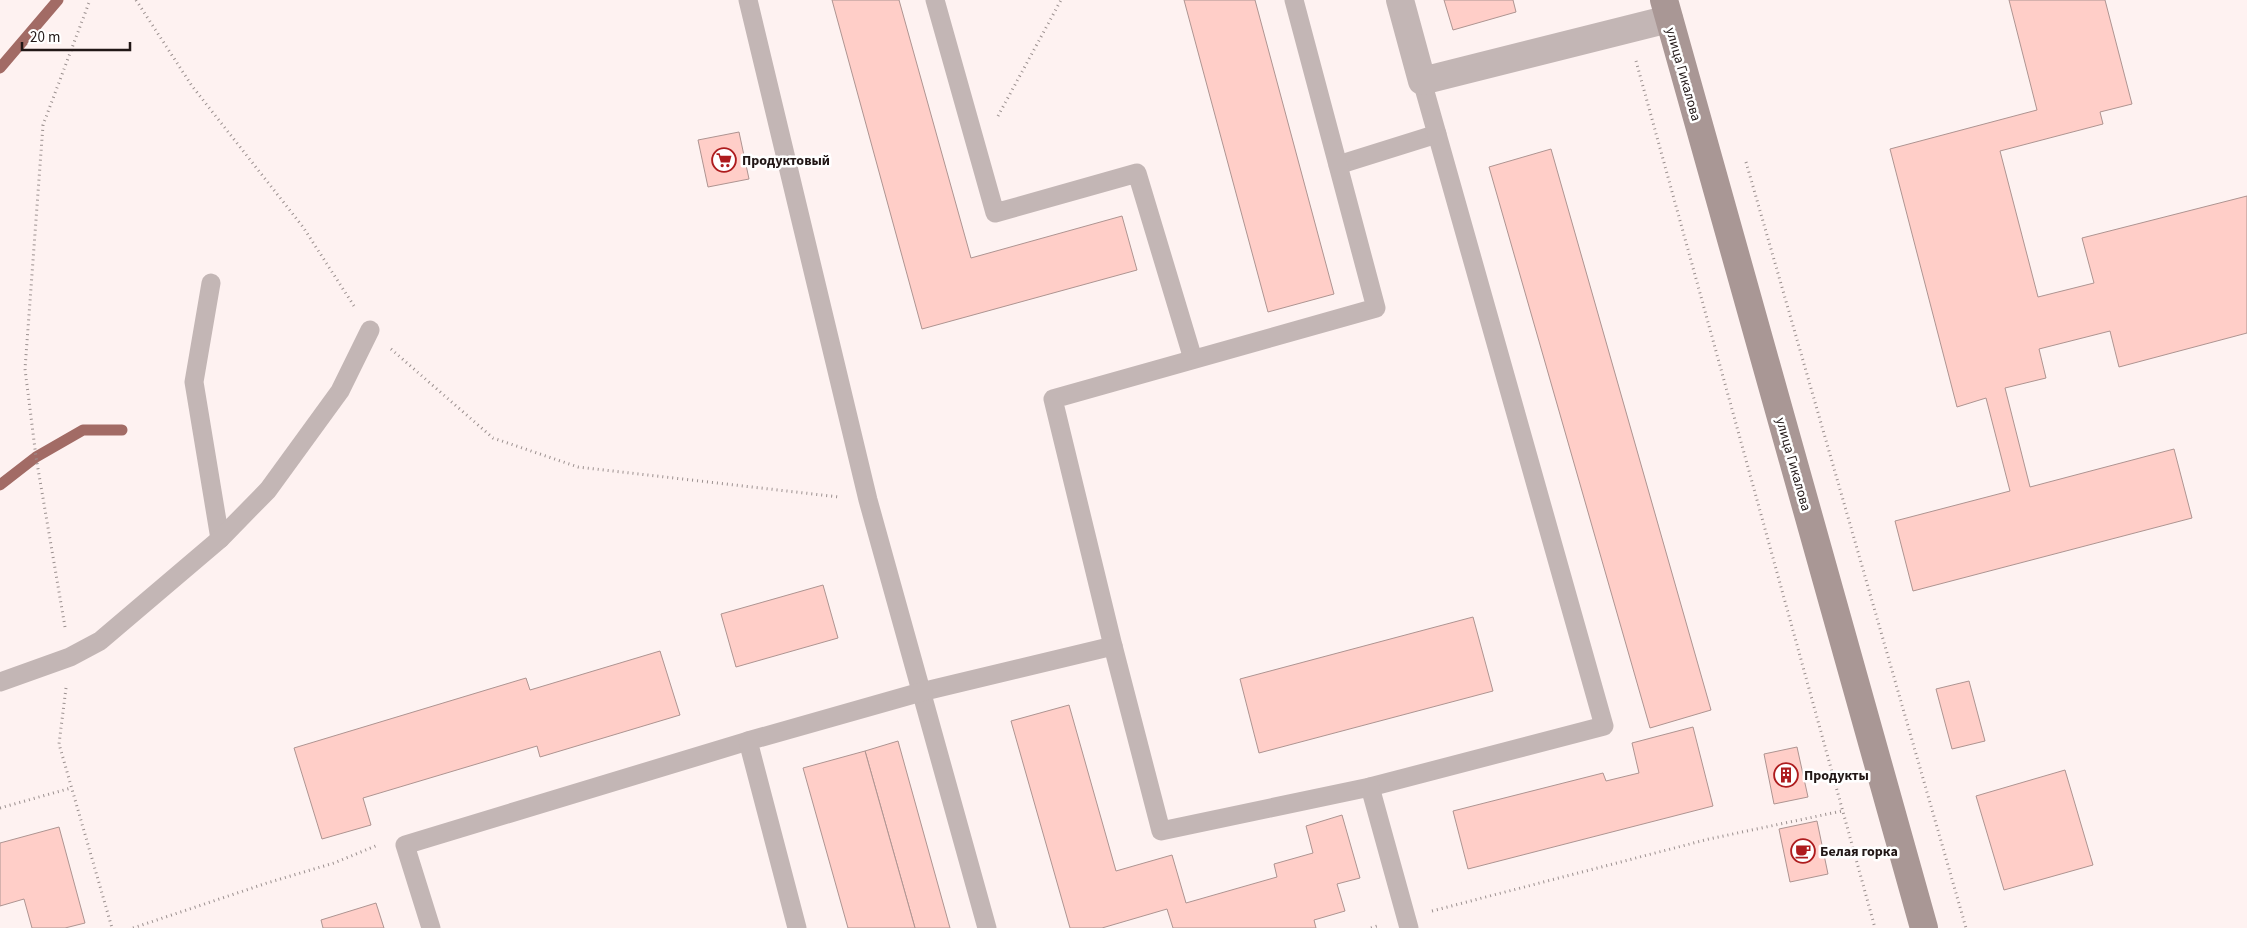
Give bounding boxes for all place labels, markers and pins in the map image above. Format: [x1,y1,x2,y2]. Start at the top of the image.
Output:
supermarket icon: Продуктовый [711,147,737,173]
place label: Продуктовый [742,151,830,171]
building icon: Продукты [1773,762,1799,788]
place label: Продукты [1804,766,1869,786]
cafe icon: Белая горка [1790,838,1816,864]
place label: Белая горка [1820,842,1898,862]

